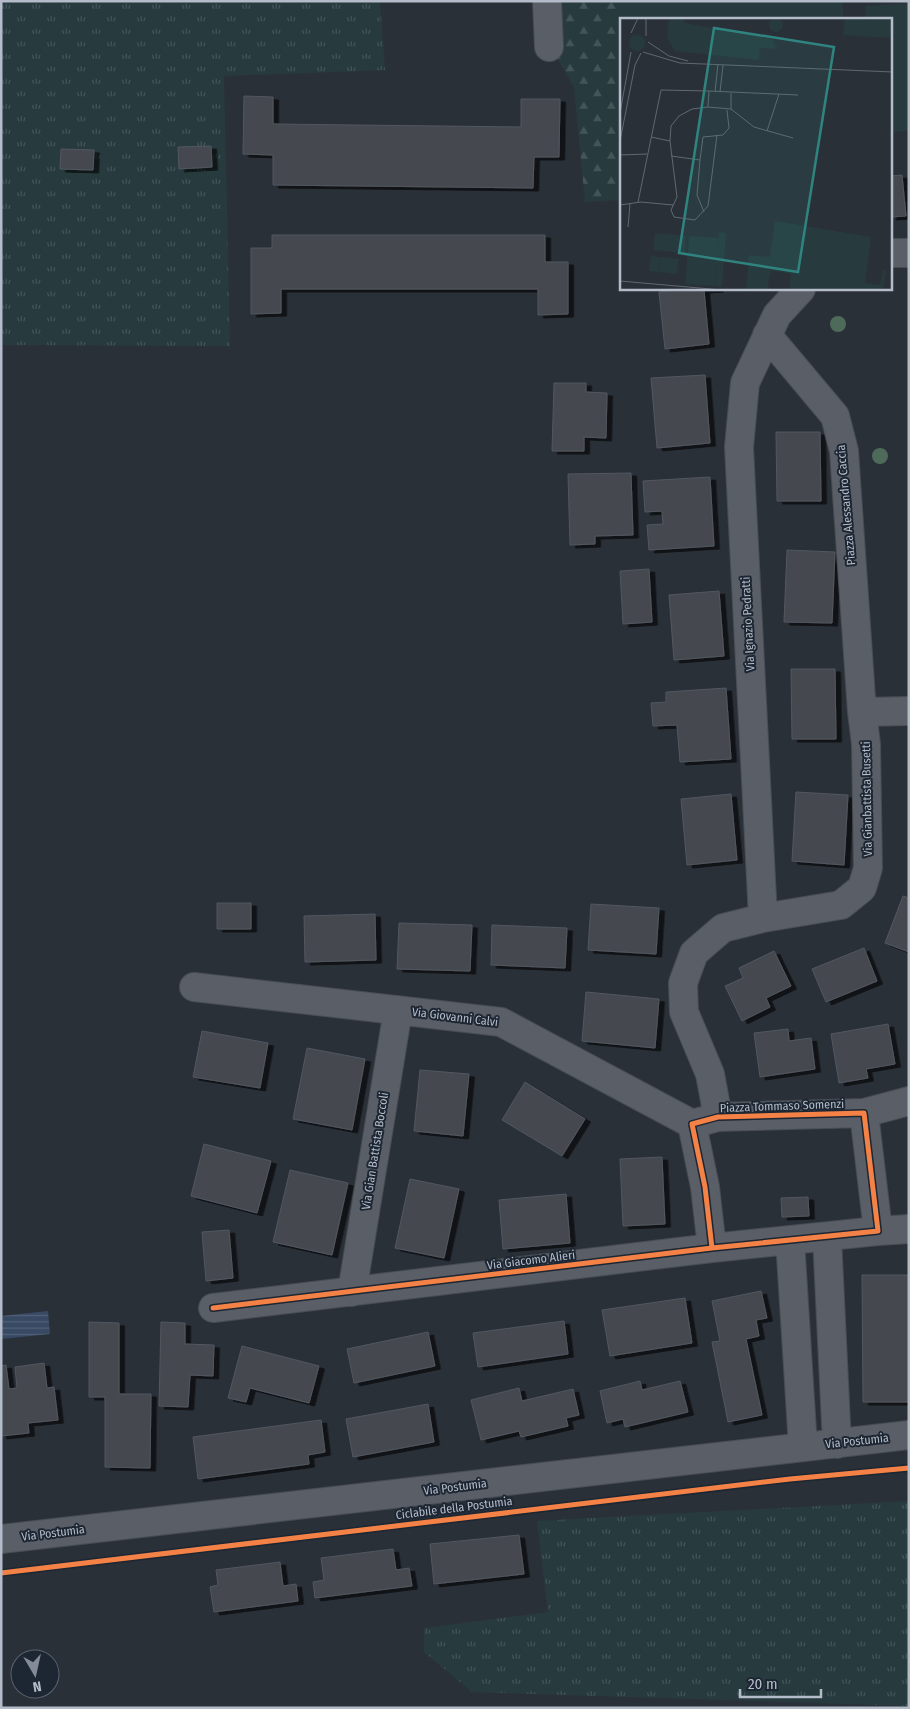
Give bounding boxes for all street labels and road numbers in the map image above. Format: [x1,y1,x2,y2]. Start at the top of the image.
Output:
street label: Piazza Alessandro Caccia [834,444,858,566]
street label: Via Ignazio Pedratti [739,576,757,672]
street label: Via Gianbattista Busetti [859,741,875,857]
street label: Via Giovanni Calvi [411,1005,499,1029]
street label: Via Gian Battista Boccoli [359,1091,391,1211]
street label: Piazza Tommaso Somenzi [720,1097,844,1115]
street label: Via Giacomo Alieri [486,1248,576,1272]
street label: Via Postumia [825,1431,889,1451]
street label: Via Postumia [423,1476,487,1498]
street label: Ciclabile della Postumia [395,1494,513,1522]
street label: Via Postumia [21,1522,85,1544]

